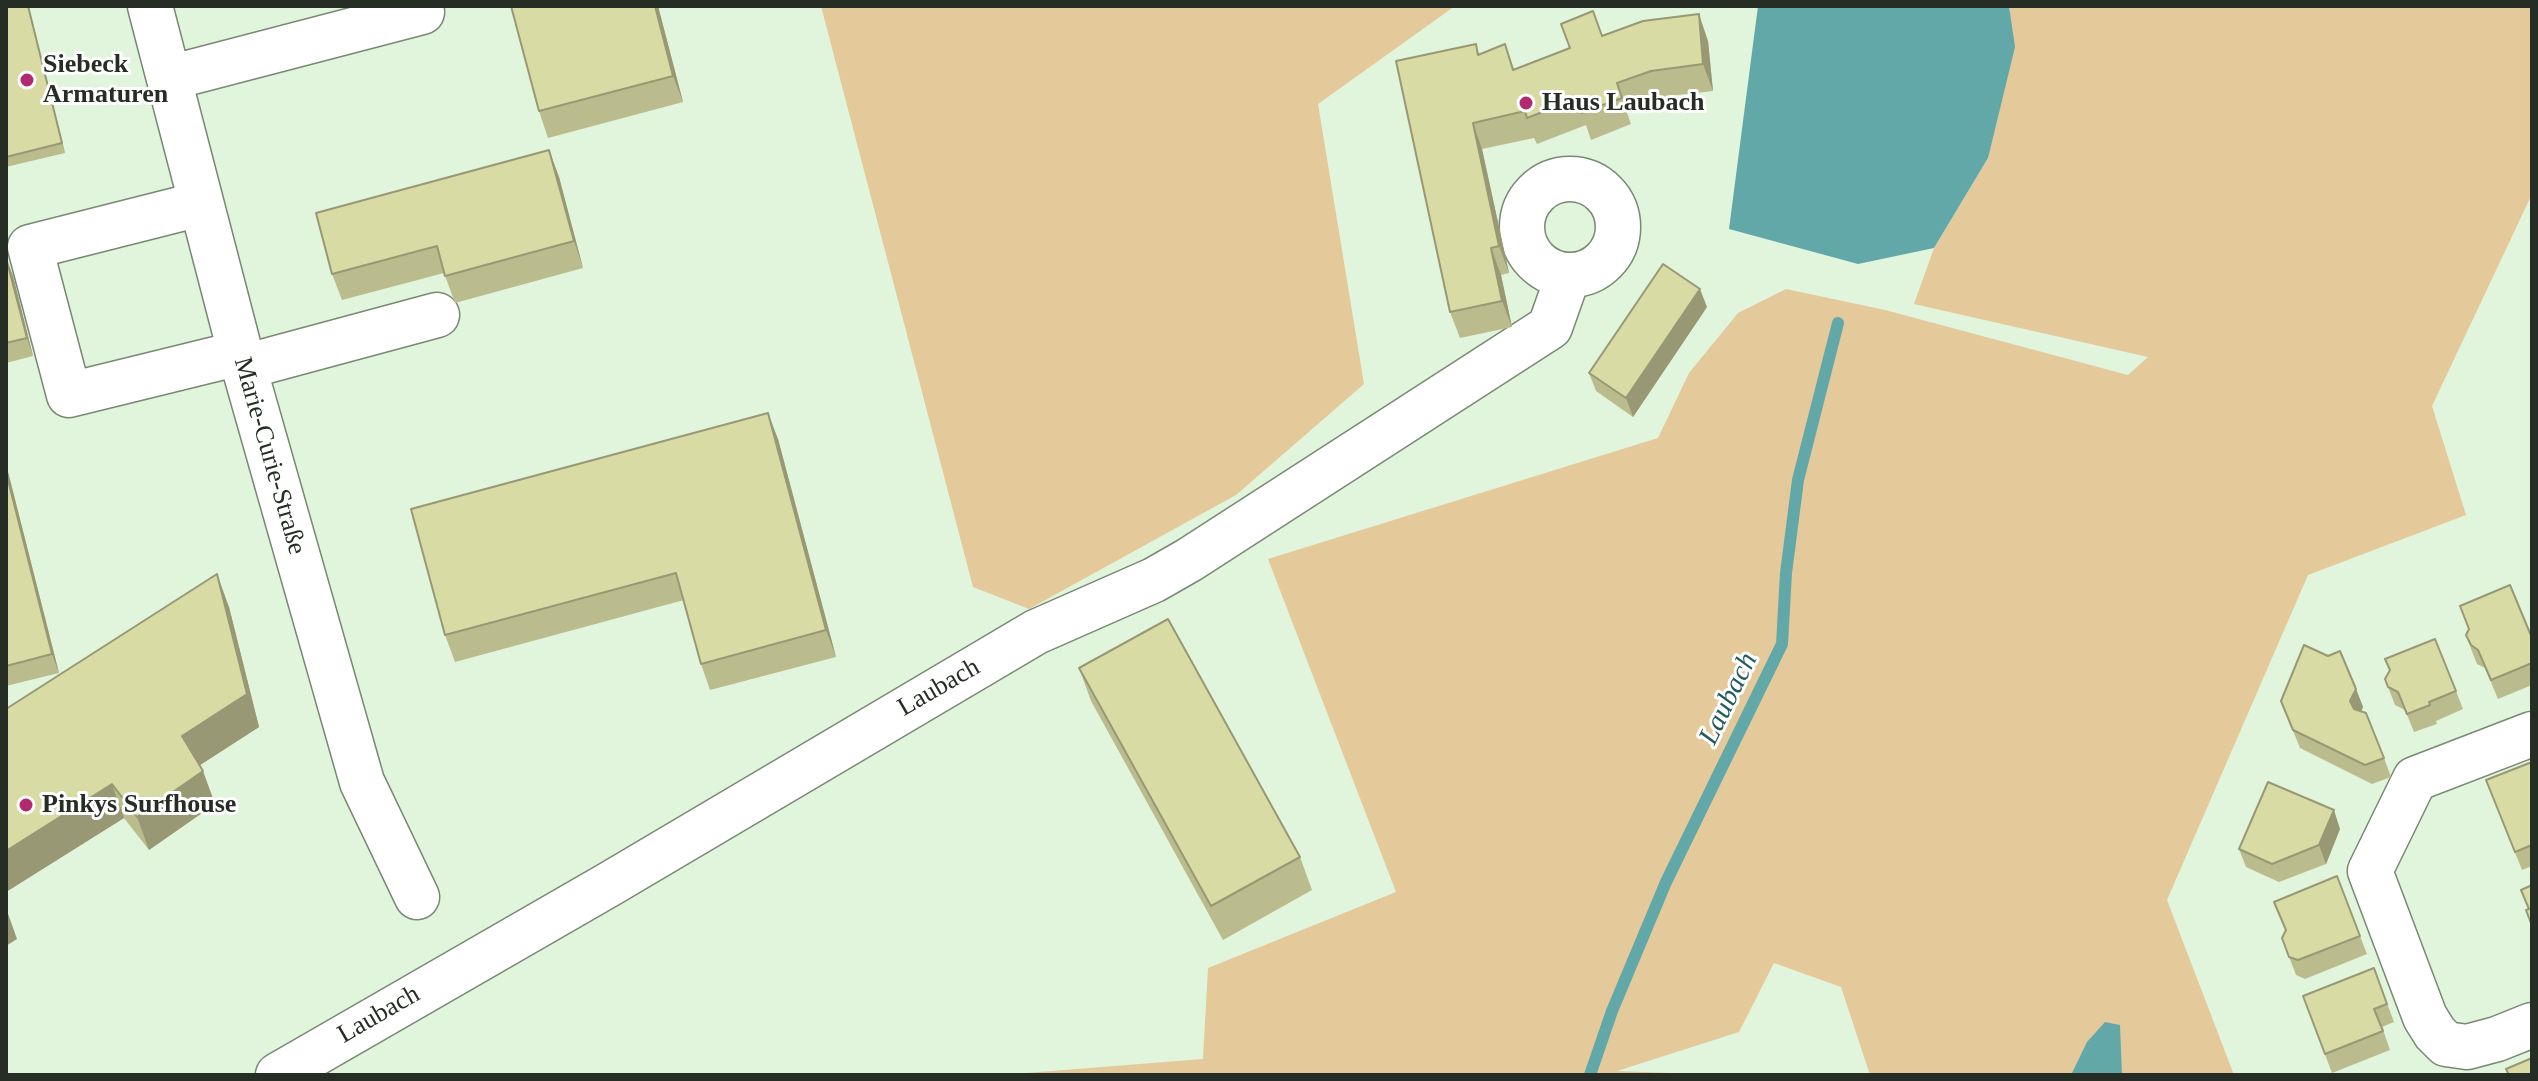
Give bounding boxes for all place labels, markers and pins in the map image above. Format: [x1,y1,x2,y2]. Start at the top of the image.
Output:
place label: Siebeck Armaturen [43,49,168,110]
marker: Siebeck Armaturen [18,71,36,89]
place label: Haus Laubach [1542,87,1705,119]
marker: Haus Laubach [1517,94,1535,112]
place label: Pinkys Surfhouse [42,789,236,821]
marker: Pinkys Surfhouse [17,796,35,814]

